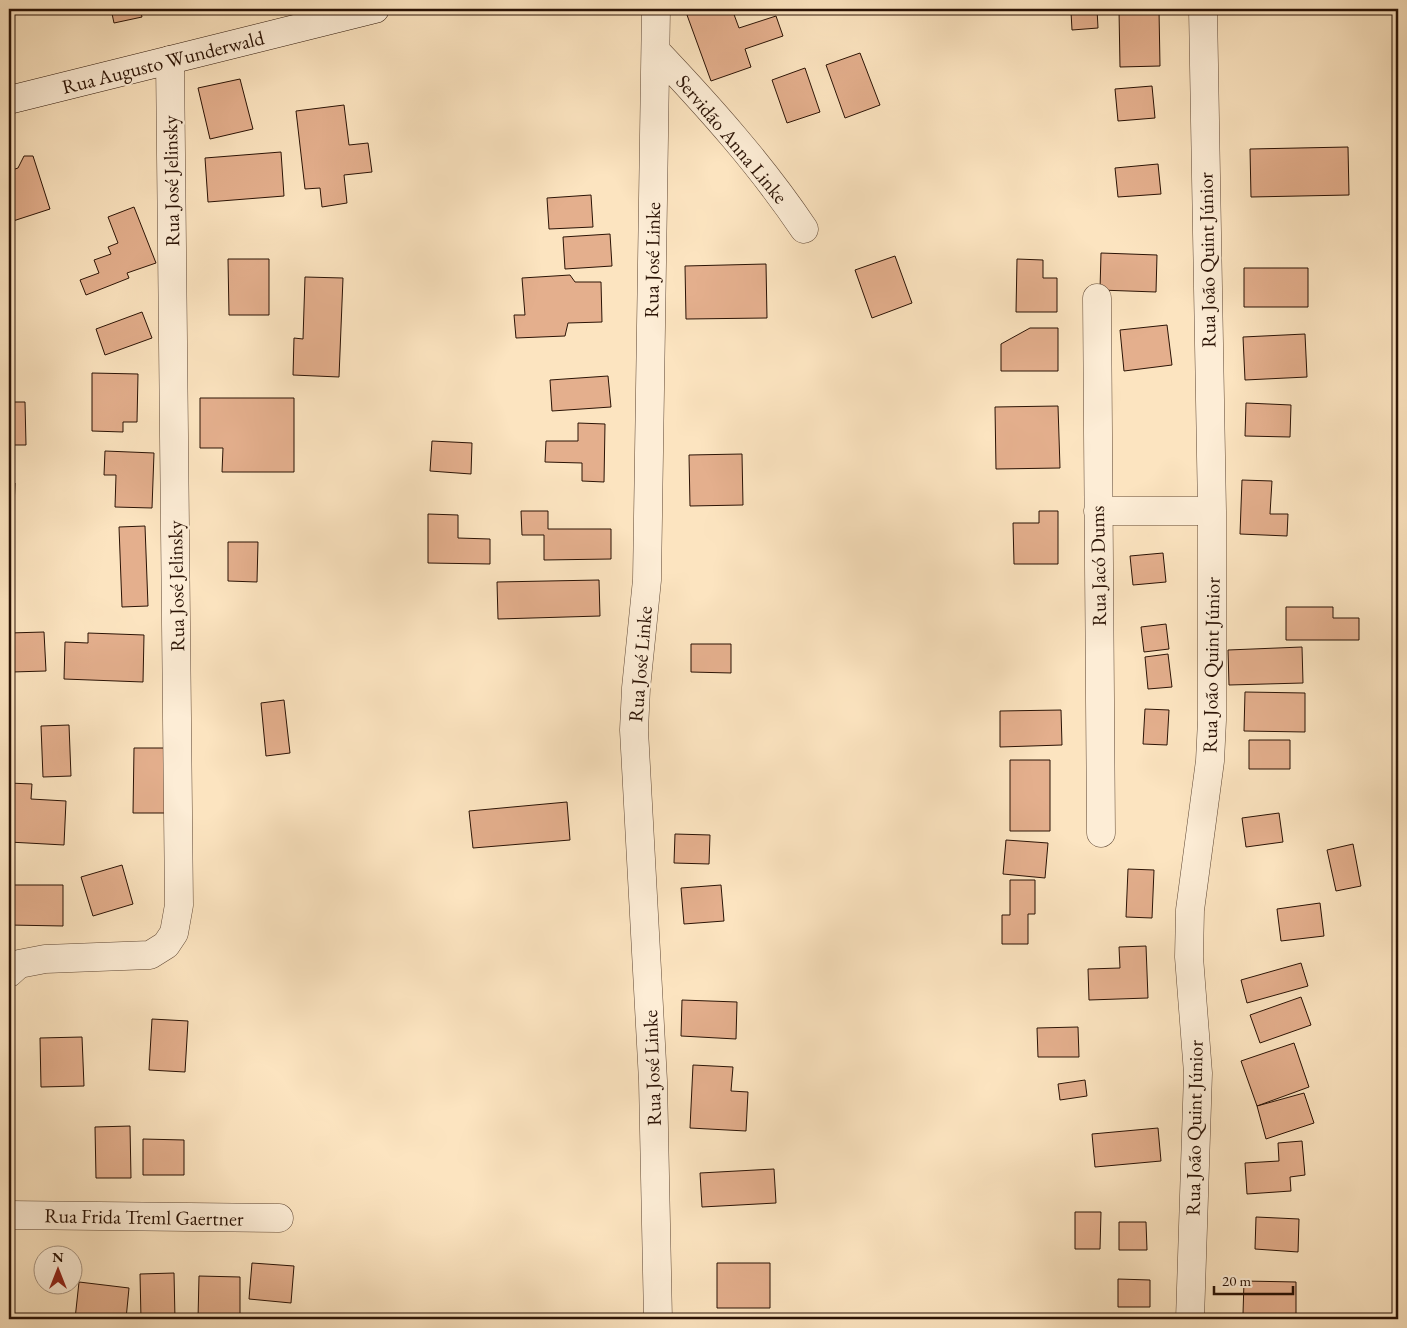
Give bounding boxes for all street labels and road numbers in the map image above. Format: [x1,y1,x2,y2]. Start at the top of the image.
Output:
street label: Rua Augusto Wunderwald [59,24,268,100]
street label: Servidão Anna Linke [670,69,794,209]
street label: Rua José Jelinsky [157,115,185,247]
street label: Rua João Quint Júnior [1192,172,1222,348]
street label: Rua José Linke [638,202,666,318]
street label: Rua Jacó Dums [1084,505,1112,627]
street label: Rua José Jelinsky [162,520,190,652]
street label: Rua João Quint Júnior [1196,577,1226,753]
street label: Rua José Linke [622,605,658,723]
street label: Rua José Linke [637,1009,667,1126]
street label: Rua João Quint Júnior [1179,1040,1209,1216]
street label: Rua Frida Treml Gaertner [44,1202,244,1232]

